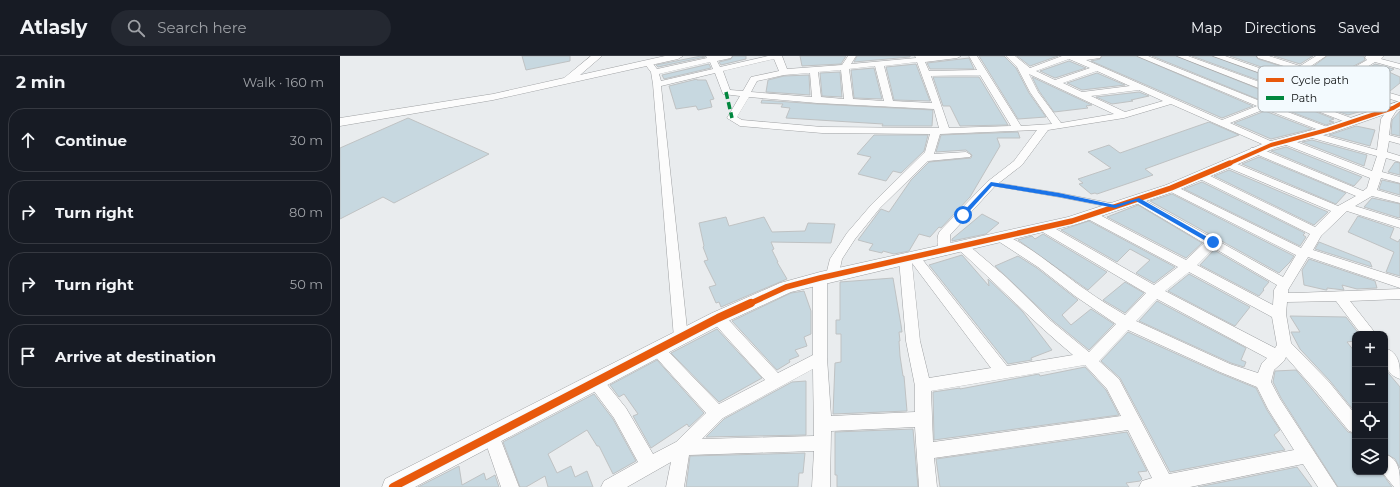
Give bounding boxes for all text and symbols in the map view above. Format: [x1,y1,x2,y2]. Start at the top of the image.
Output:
search box [111,10,391,46]
text: Atlasly [20,16,87,39]
icon: search [125,17,147,39]
text: Search here [157,18,247,37]
text: Map [1191,19,1222,37]
text: Directions [1244,19,1316,37]
text: Saved [1338,19,1380,37]
legend [1258,66,1390,112]
text: 2 min [16,72,66,92]
text: Cycle path [1291,73,1349,87]
text: Walk · 160 m [243,74,324,90]
text: Path [1291,91,1317,105]
icon: ahead [17,129,39,151]
text: Continue [55,131,127,150]
text: 30 m [290,132,323,148]
icon: right [17,201,39,223]
text: Turn right [55,203,134,222]
text: 80 m [289,204,323,220]
route start [954,206,972,224]
route end [1204,233,1222,251]
icon: right [17,273,39,295]
text: Turn right [55,275,134,294]
text: 50 m [290,276,323,292]
map controls [1352,331,1388,475]
button: + [1352,331,1388,367]
icon: arrive [17,345,39,367]
text: Arrive at destination [55,347,216,366]
button: − [1352,367,1388,403]
button: locate [1352,403,1388,439]
button: layers [1352,439,1388,475]

